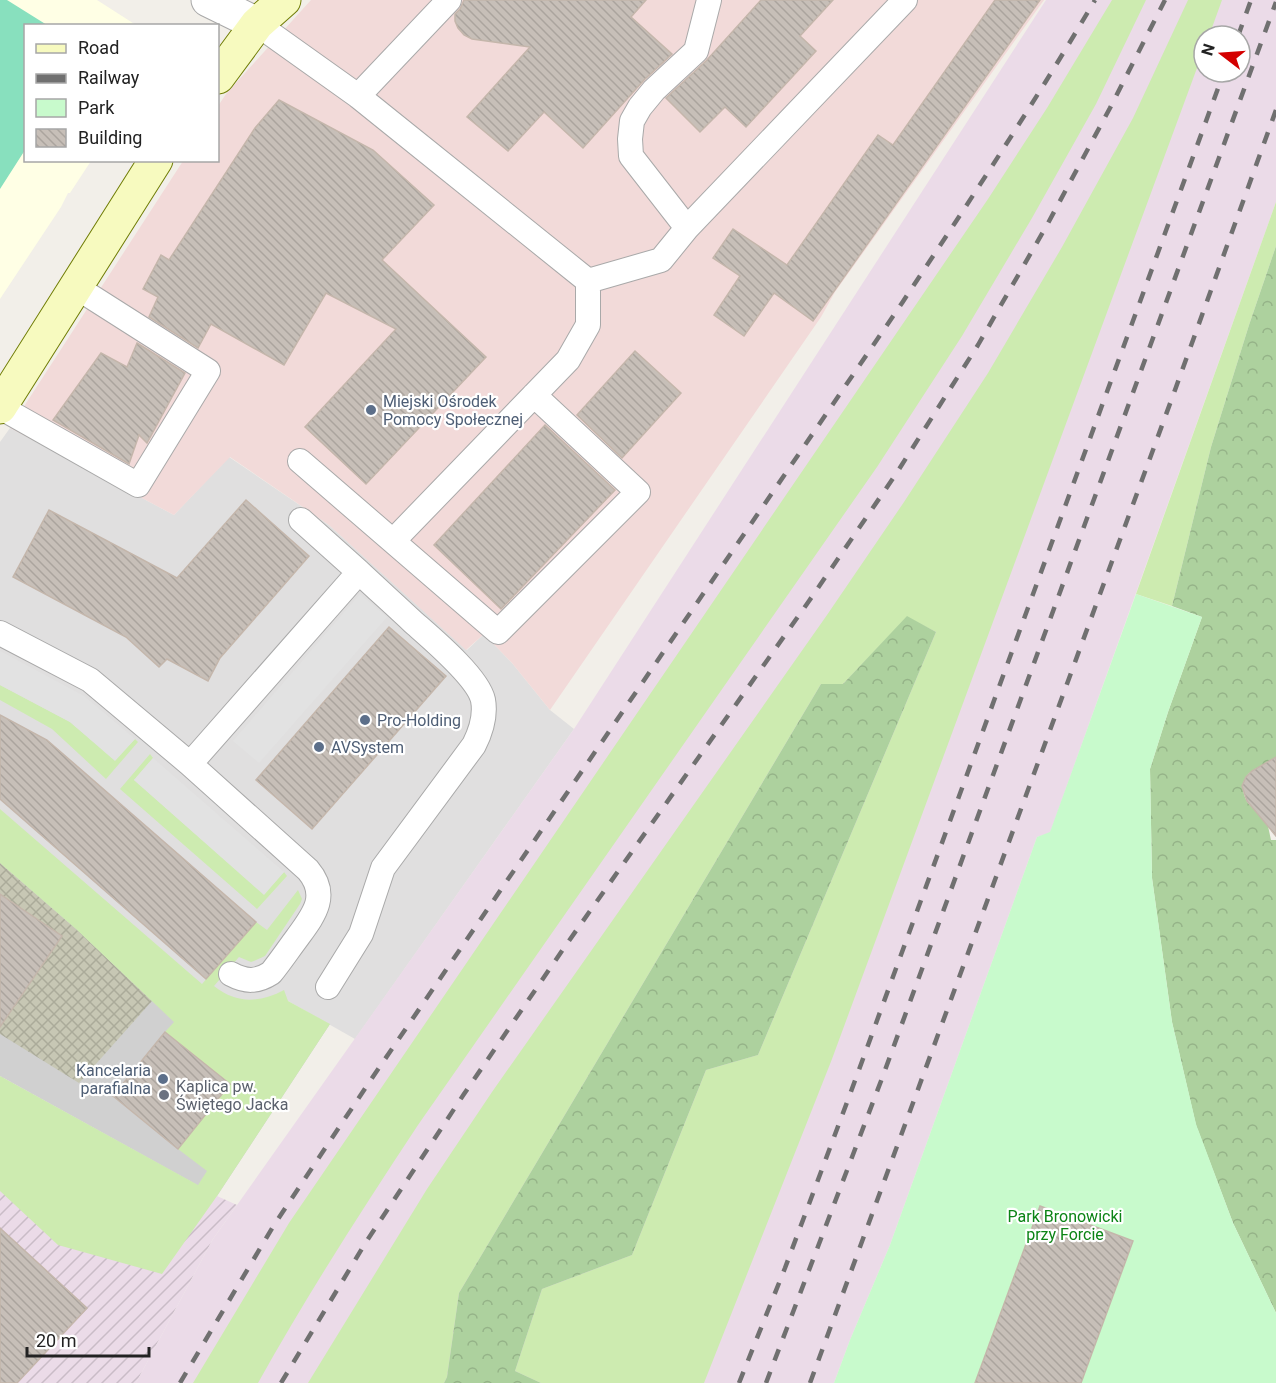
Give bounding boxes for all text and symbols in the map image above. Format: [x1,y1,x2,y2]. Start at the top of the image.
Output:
legend [24,24,219,162]
north arrow [1192,24,1252,84]
text: Road [78,37,119,58]
text: N [1197,42,1219,58]
text: Railway [78,67,140,88]
text: Park [78,97,115,118]
text: Building [78,127,142,148]
place label: Miejski Ośrodek Pomocy Społecznej [383,392,523,429]
marker: Miejski Ośrodek Pomocy Społecznej [364,403,378,417]
place label: Pro-Holding [377,711,461,730]
marker: Pro-Holding [358,713,372,727]
place label: AVSystem [331,738,404,757]
marker: AVSystem [312,740,326,754]
place label: Kancelaria parafialna [76,1061,151,1098]
marker: Kancelaria parafialna [156,1072,170,1086]
place label: Kaplica pw. Świętego Jacka [176,1077,288,1114]
marker: Kaplica pw. Świętego Jacka [157,1088,171,1102]
park label: Park Bronowicki przy Forcie [1008,1207,1122,1244]
scale bar [27,1320,148,1358]
text: 20 m [36,1330,76,1351]

